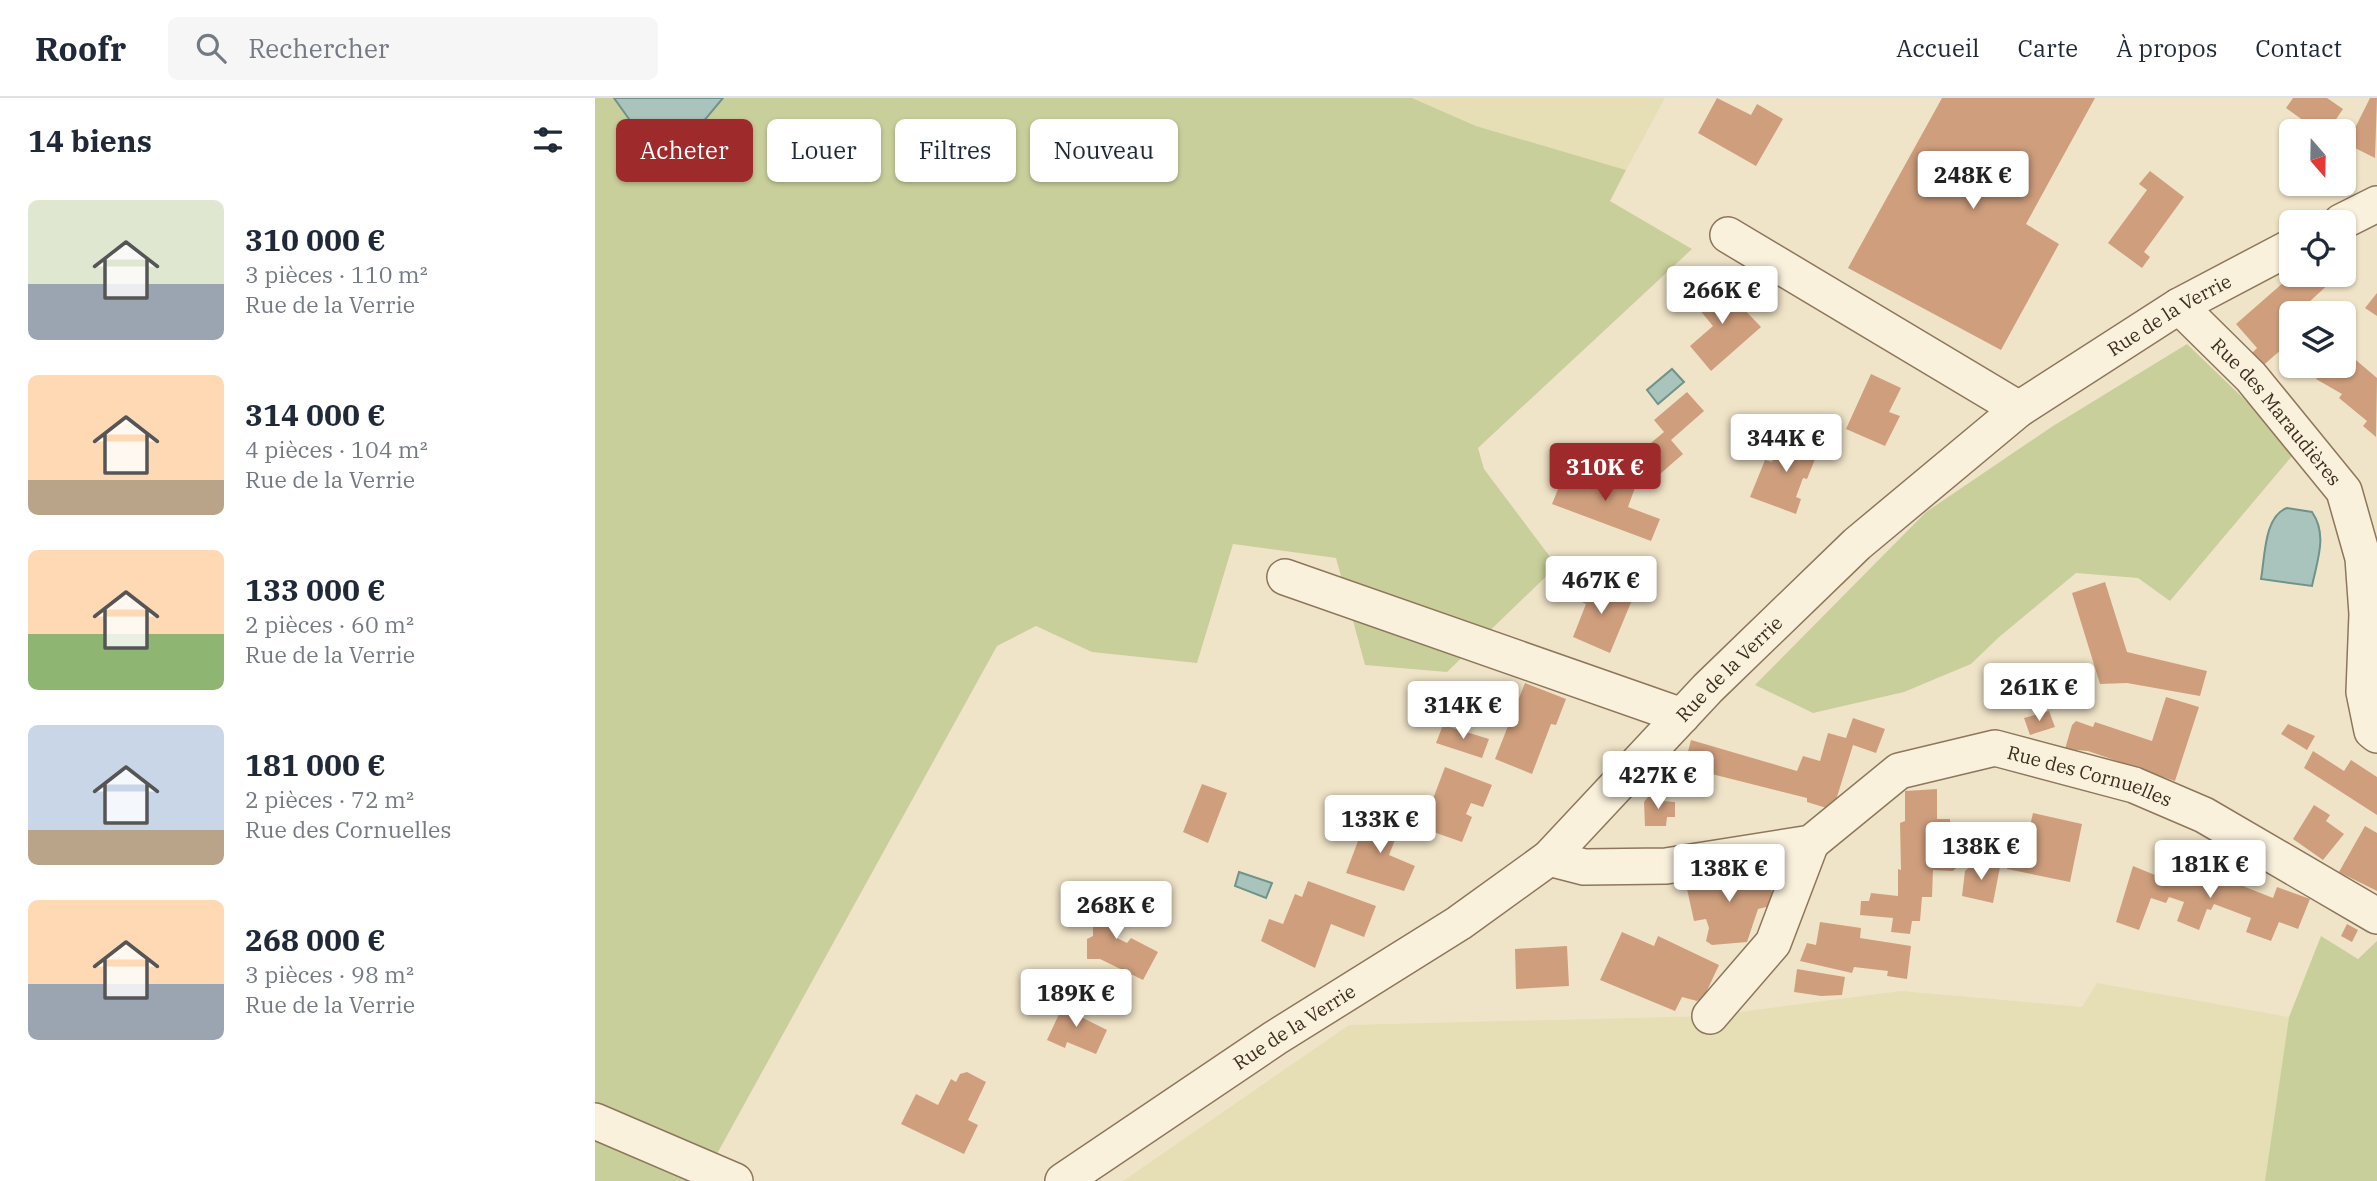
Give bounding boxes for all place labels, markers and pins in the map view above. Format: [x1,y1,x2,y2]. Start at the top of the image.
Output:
pin: 248K € [1916,152,2030,211]
pin: 266K € [1665,266,1779,326]
pin: 344K € [1729,414,1843,474]
pin: 310K € [1548,444,1662,503]
pin: 467K € [1544,556,1658,616]
pin: 261K € [1982,664,2096,723]
pin: 314K € [1406,682,1520,741]
pin: 427K € [1601,752,1715,811]
pin: 133K € [1323,796,1437,855]
pin: 138K € [1924,822,2038,882]
pin: 181K € [2153,840,2267,900]
pin: 138K € [1672,844,1786,904]
pin: 268K € [1059,882,1173,941]
pin: 189K € [1019,970,1133,1029]

